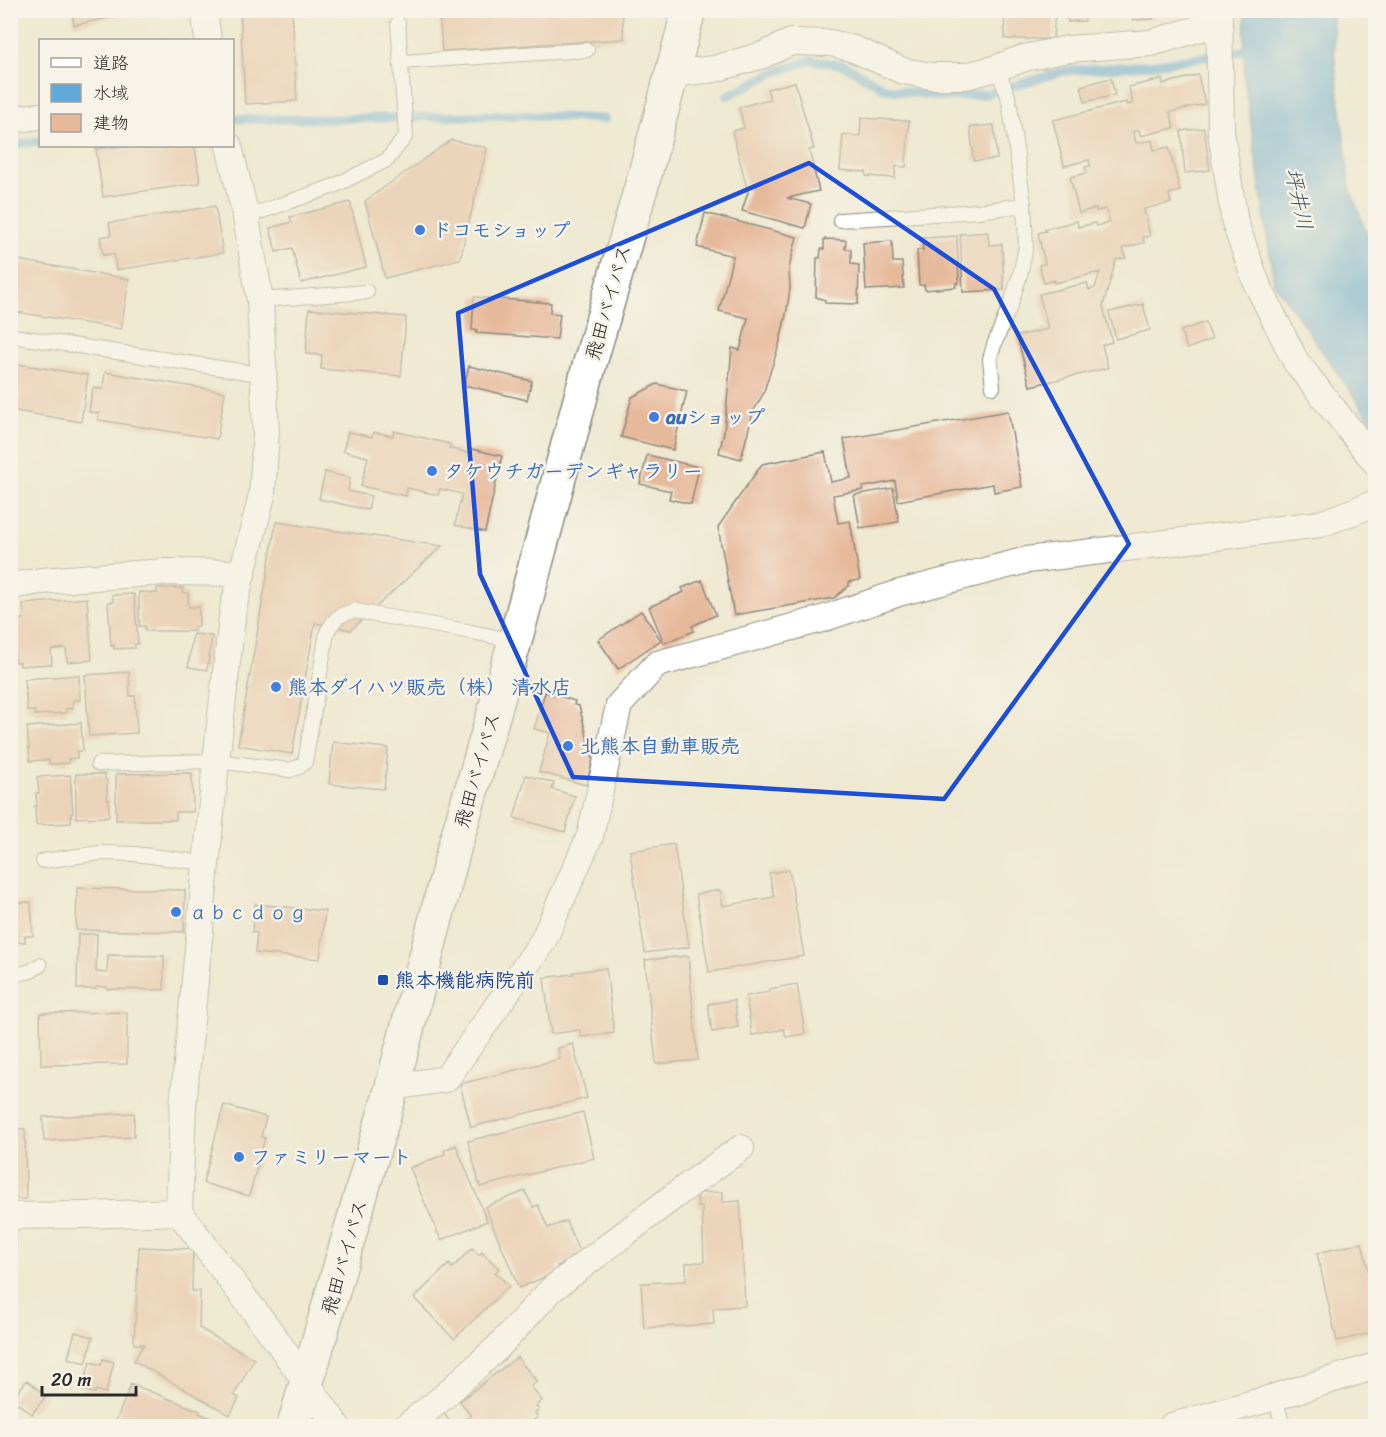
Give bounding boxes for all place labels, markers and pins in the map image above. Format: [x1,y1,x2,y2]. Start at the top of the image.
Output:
place label: ドコモショップ [432,213,570,248]
marker: ドコモショップ [413,223,427,237]
place label: auショップ [665,400,765,435]
marker: auショップ [647,410,661,424]
place label: タケウチガーデンギャラリー [444,454,703,489]
marker: タケウチガーデンギャラリー [425,464,439,478]
place label: 熊本ダイハツ販売（株） 清水店 [288,670,571,705]
marker: 熊本ダイハツ販売（株） 清水店 [269,680,283,694]
place label: 北熊本自動車販売 [580,729,740,764]
marker: 北熊本自動車販売 [561,739,575,753]
place label: ａｂｃｄｏｇ [188,895,308,930]
marker: ａｂｃｄｏｇ [169,905,183,919]
place label: 熊本機能病院前 [395,963,535,998]
marker: 熊本機能病院前 [376,973,390,987]
place label: ファミリーマート [251,1140,412,1175]
marker: ファミリーマート [232,1150,246,1164]

